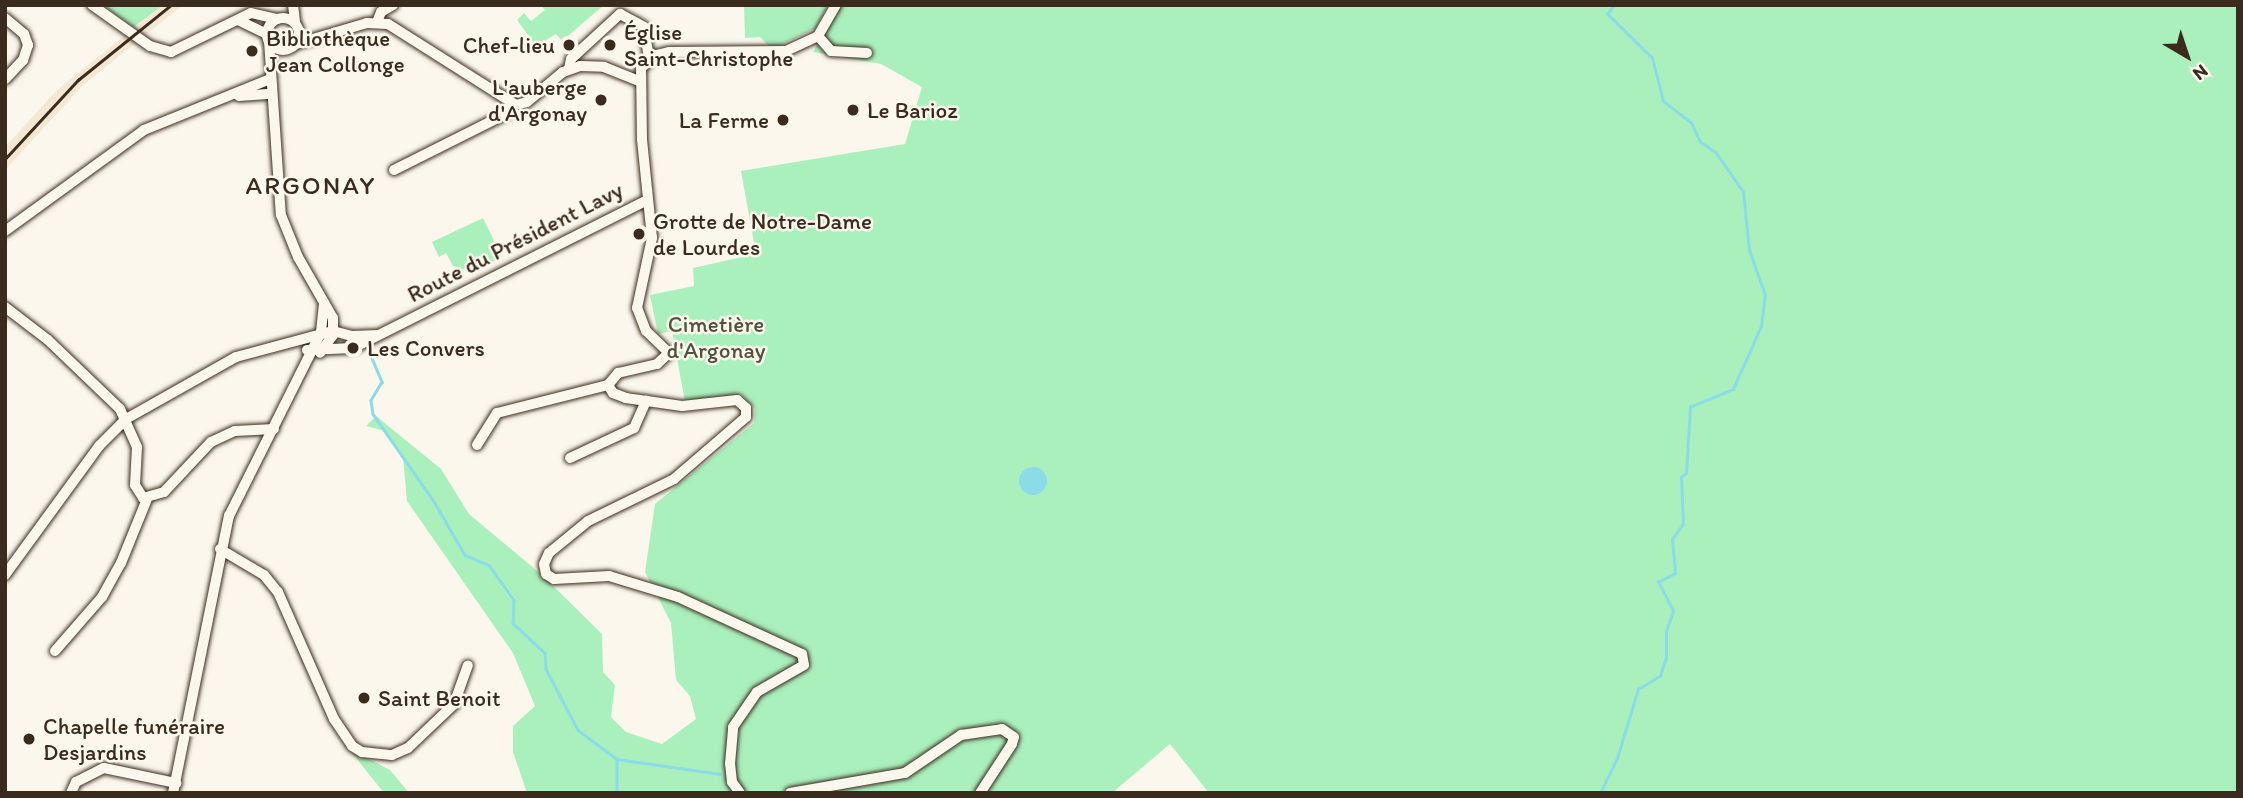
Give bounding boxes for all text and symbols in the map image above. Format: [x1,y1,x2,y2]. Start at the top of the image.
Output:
place label: Église Saint-Christophe [624,18,793,72]
north arrow [2152,21,2222,91]
place label: Bibliothèque Jean Collonge [266,24,405,78]
place label: Chef-lieu [463,31,555,59]
marker: Chef-lieu [561,37,577,53]
marker: Église Saint-Christophe [602,37,618,53]
marker: Bibliothèque Jean Collonge [244,43,260,59]
text: N [2188,60,2213,86]
place label: L'auberge d'Argonay [488,73,587,127]
marker: L'auberge d'Argonay [593,92,609,108]
place label: Le Barioz [867,96,959,124]
marker: Le Barioz [845,102,861,118]
place label: La Ferme [680,106,769,134]
marker: La Ferme [775,112,791,128]
district label: ARGONAY [246,170,376,202]
street label: Route du Président Lavy [403,176,627,308]
place label: Grotte de Notre-Dame de Lourdes [653,207,872,261]
marker: Grotte de Notre-Dame de Lourdes [631,226,647,242]
park label: Cimetière d'Argonay [666,310,766,364]
place label: Les Convers [367,334,485,362]
marker: Les Convers [345,340,361,356]
place label: Saint Benoit [378,684,501,712]
marker: Saint Benoit [356,690,372,706]
place label: Chapelle funéraire Desjardins [43,712,225,766]
marker: Chapelle funéraire Desjardins [21,731,37,747]

